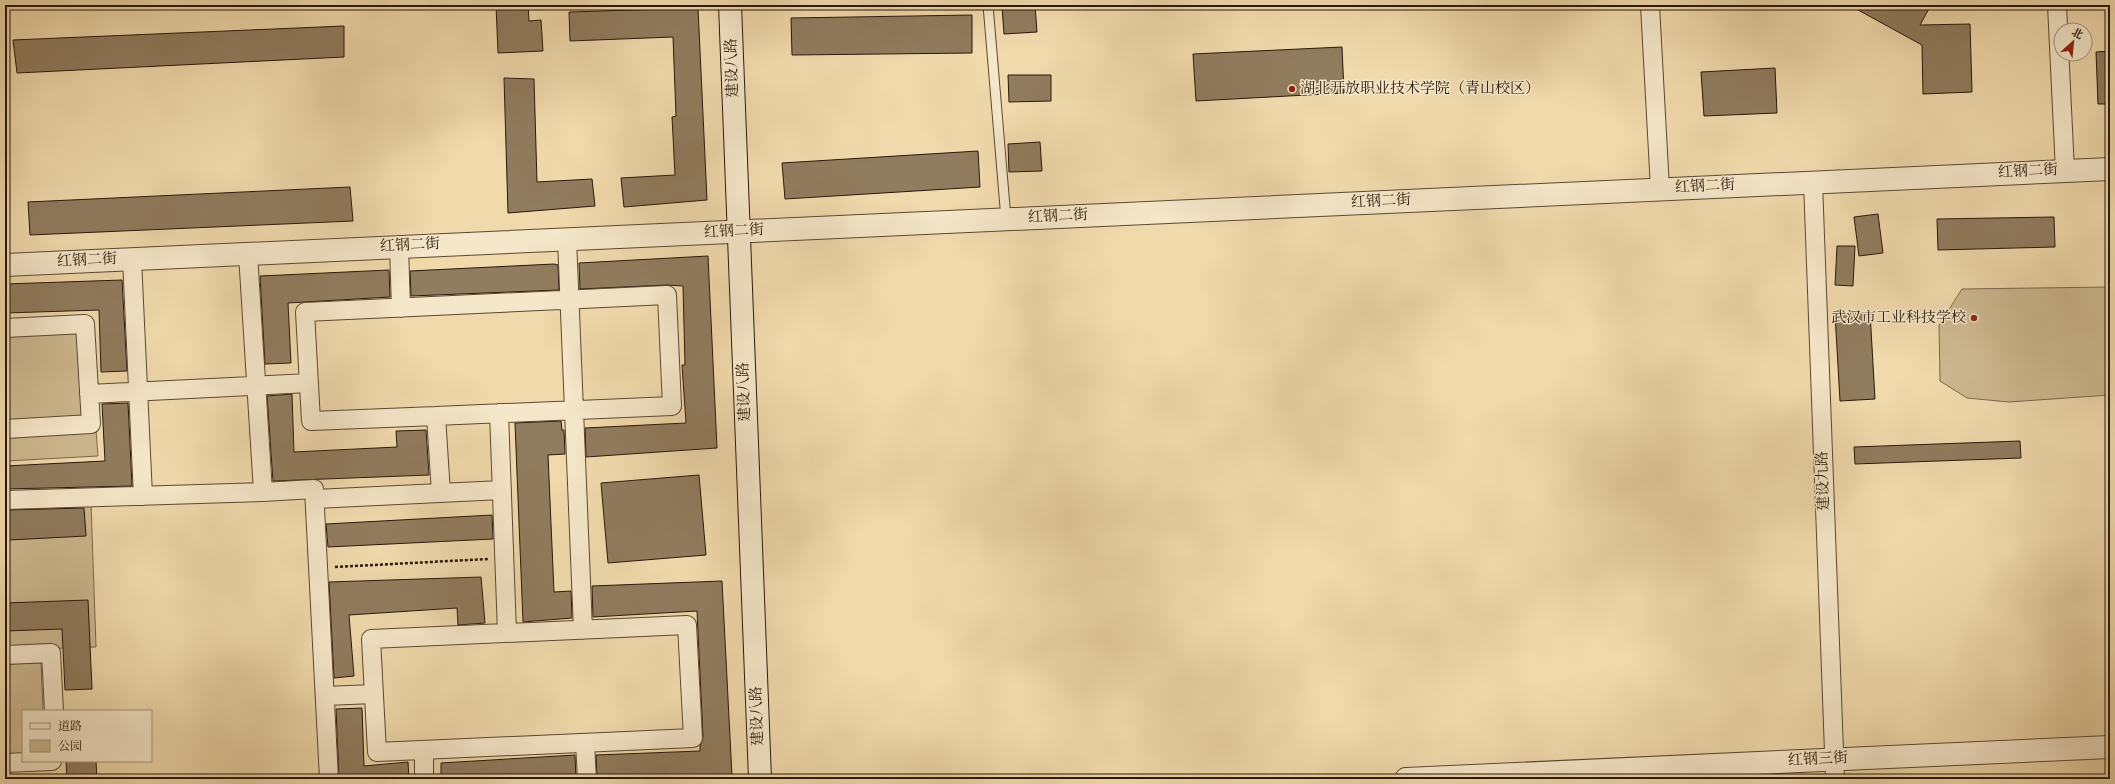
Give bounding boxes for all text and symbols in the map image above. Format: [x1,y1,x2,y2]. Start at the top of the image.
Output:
north arrow [2053,22,2093,62]
text: 北 [2069,24,2086,44]
street label: 建设八路 [721,38,745,98]
place label: 湖北开放职业技术学院（青山校区） [1300,79,1540,100]
marker: 湖北开放职业技术学院（青山校区） [1287,84,1297,94]
street label: 红钢二街 [1997,160,2059,184]
street label: 红钢二街 [1674,175,1736,199]
street label: 红钢二街 [1350,190,1412,214]
street label: 红钢二街 [1027,205,1089,229]
street label: 红钢二街 [703,220,765,244]
street label: 红钢二街 [379,234,441,258]
street label: 红钢二街 [56,249,118,273]
place label: 武汉市工业科技学校 [1831,308,1966,329]
marker: 武汉市工业科技学校 [1969,313,1979,323]
street label: 建设八路 [733,362,757,422]
street label: 建设九路 [1812,451,1836,511]
street label: 建设八路 [746,686,770,746]
legend [22,710,152,762]
text: 道路 [58,718,82,736]
text: 公园 [58,738,82,756]
street label: 红钢三街 [1787,748,1849,772]

